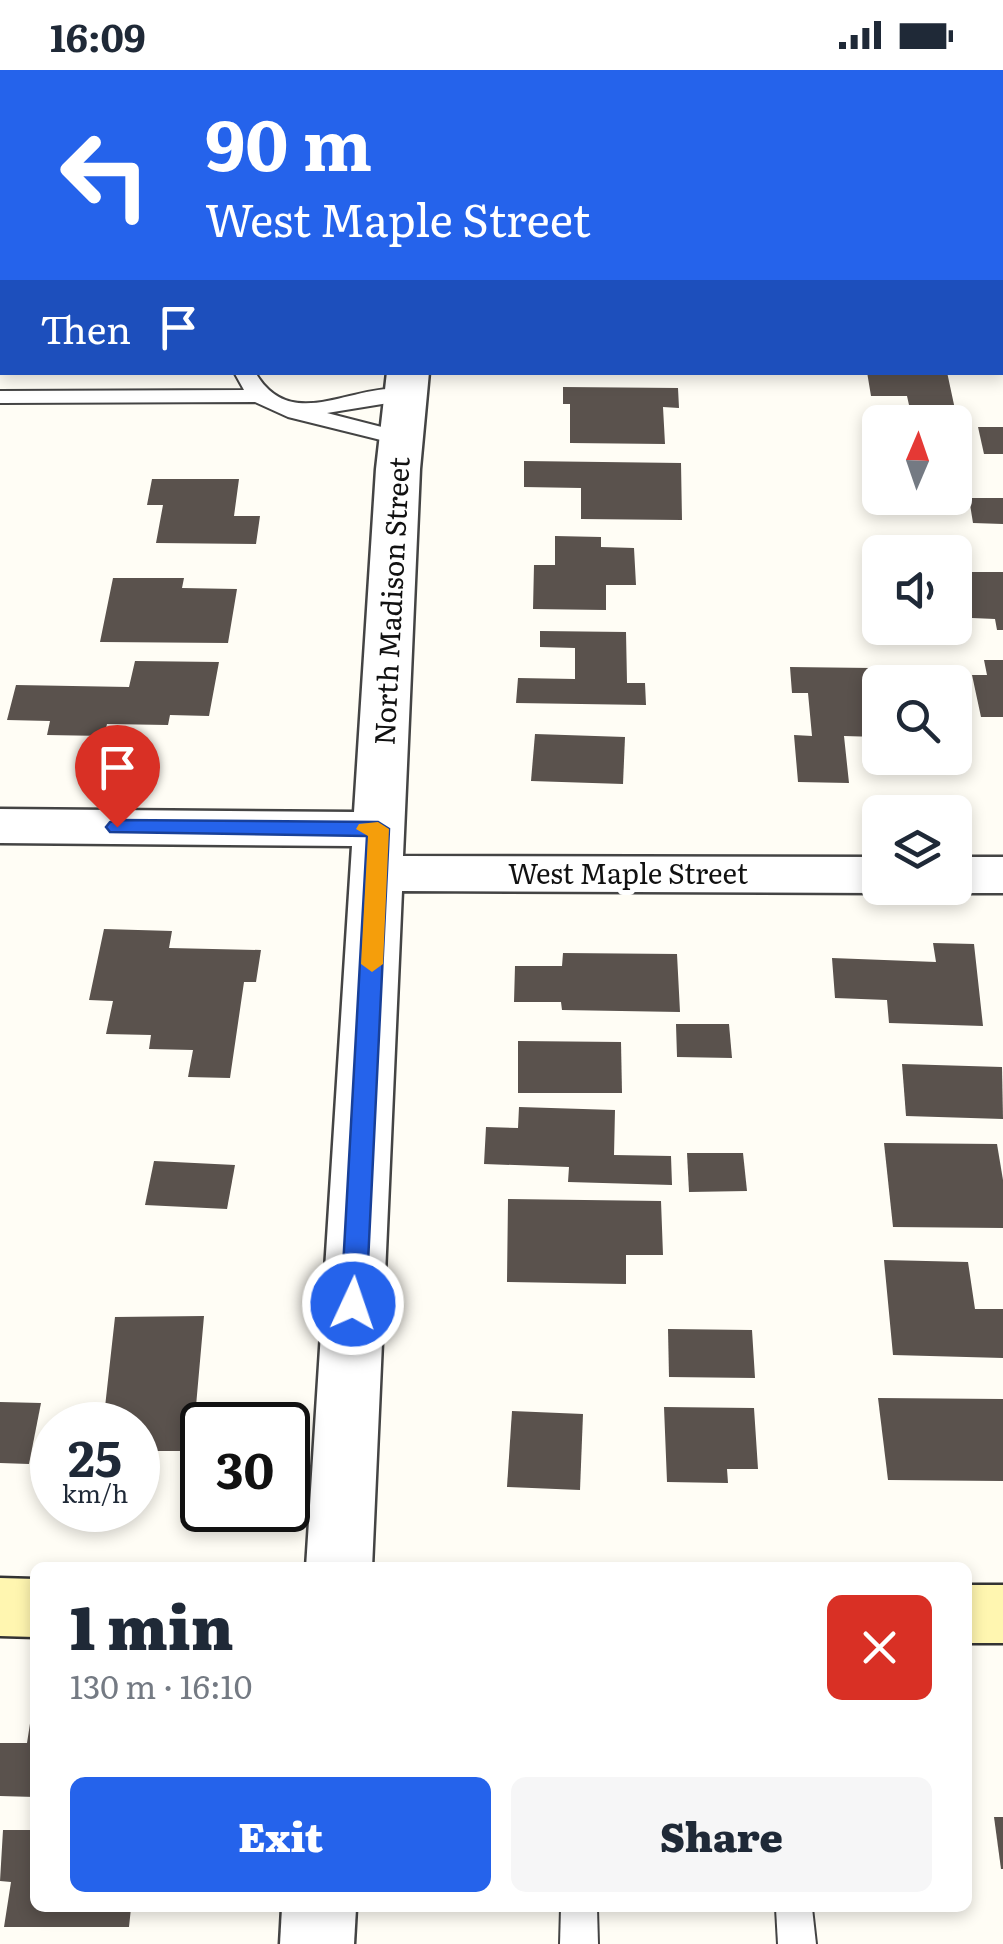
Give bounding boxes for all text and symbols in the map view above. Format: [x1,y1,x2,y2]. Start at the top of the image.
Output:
text: 16:09 [50,7,146,64]
text: 90 m [205,89,372,193]
icon: left [40,110,170,240]
text: West Maple Street [205,184,591,251]
text: Then [40,299,131,356]
icon: arrive [151,300,206,355]
north arrow [862,405,972,515]
map controls [862,405,972,905]
street label: North Madison Street [361,455,419,746]
button: sound [862,535,972,645]
button: search [862,665,972,775]
pin [75,725,160,828]
icon: arrive [90,740,145,795]
button: layers [862,795,972,905]
street label: West Maple Street [508,851,749,893]
position arrow [301,1252,405,1356]
speed limit sign: 30 [180,1402,310,1532]
text: 25 [68,1418,122,1492]
text: km/h [62,1474,128,1511]
text: 1 min [70,1579,234,1668]
button: close [827,1595,932,1700]
text: 130 m · 16:10 [70,1661,252,1709]
button: Exit [70,1777,491,1892]
button: Share [511,1777,932,1892]

